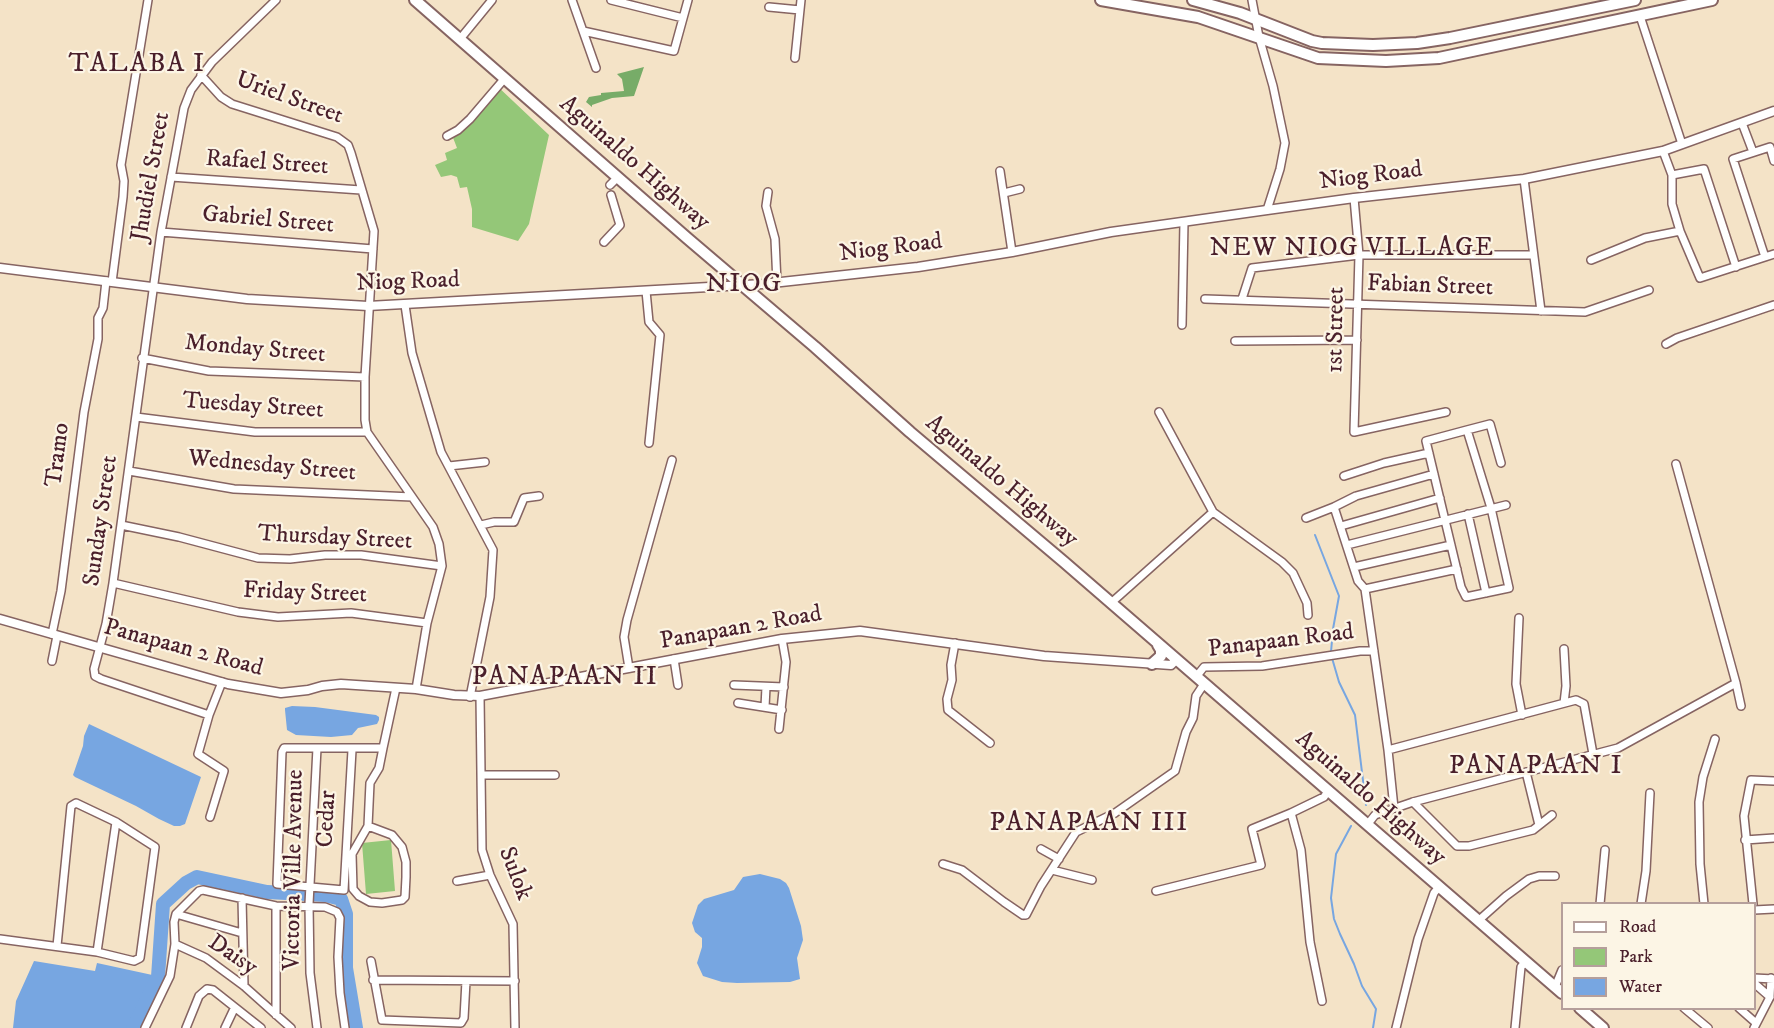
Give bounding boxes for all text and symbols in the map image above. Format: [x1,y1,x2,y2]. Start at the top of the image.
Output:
district label: TALABA I [68,49,206,81]
street label: Uriel Street [231,66,347,132]
street label: Aguinaldo Highway [553,91,715,237]
street label: Jhudiel Street [126,110,178,244]
street label: Rafael Street [205,145,329,183]
street label: Niog Road [1318,156,1424,198]
street label: Gabriel Street [201,201,335,241]
street label: Niog Road [838,228,944,270]
district label: NEW NIOG VILLAGE [1209,234,1495,266]
street label: Niog Road [356,267,460,299]
district label: NIOG [705,269,783,301]
street label: Fabian Street [1366,270,1494,304]
street label: 1st Street [1322,287,1352,373]
street label: Monday Street [183,330,327,370]
street label: Tuesday Street [182,388,324,426]
street label: Aguinaldo Highway [919,410,1083,554]
street label: Tramo [41,421,77,489]
street label: Wednesday Street [187,445,357,489]
street label: Sunday Street [79,454,125,588]
street label: Thursday Street [257,521,413,557]
street label: Friday Street [243,577,367,611]
street label: Panapaan 2 Road [658,601,824,657]
street label: Panapaan 2 Road [100,614,266,684]
street label: Panapaan Road [1206,619,1356,665]
district label: PANAPAAN II [472,662,658,694]
street label: Aguinaldo Highway [1289,726,1451,872]
district label: PANAPAAN I [1449,751,1623,783]
street label: Victoria Ville Avenue [279,769,311,971]
street label: Cedar [312,790,344,848]
district label: PANAPAAN III [989,808,1189,840]
street label: Sulok [491,843,537,905]
legend [1561,902,1756,1010]
text: Road [1619,916,1656,938]
street label: Daisy [202,929,262,983]
text: Park [1619,946,1653,968]
text: Water [1619,976,1662,998]

